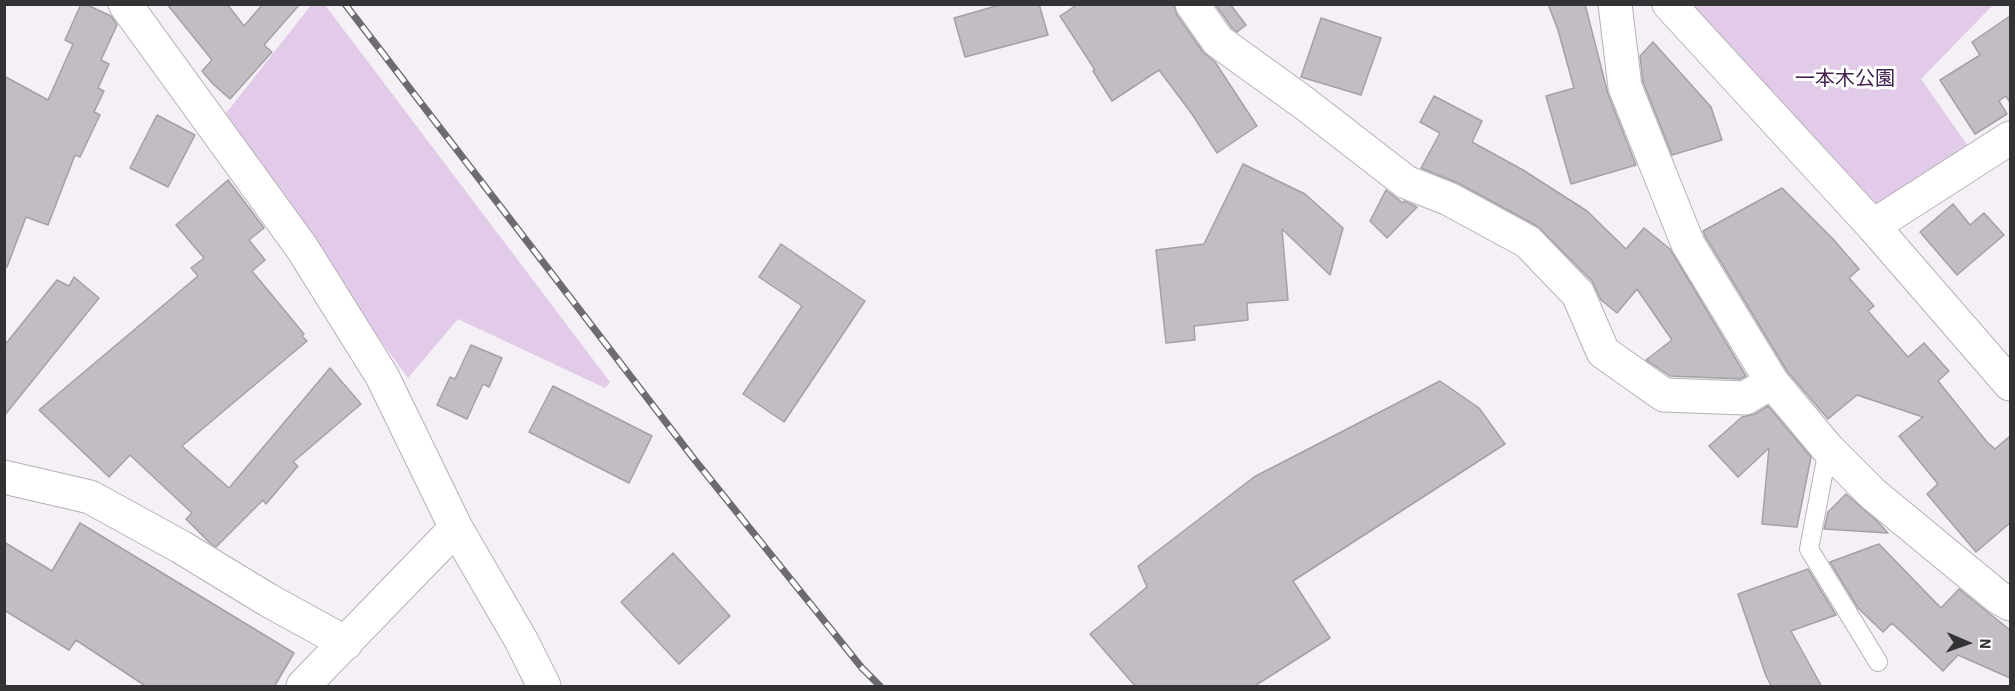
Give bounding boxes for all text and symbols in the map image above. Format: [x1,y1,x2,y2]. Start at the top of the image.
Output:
park label: 一本木公園 [1795,69,1895,93]
north arrow [1937,613,1997,673]
text: N [1974,638,1996,649]

